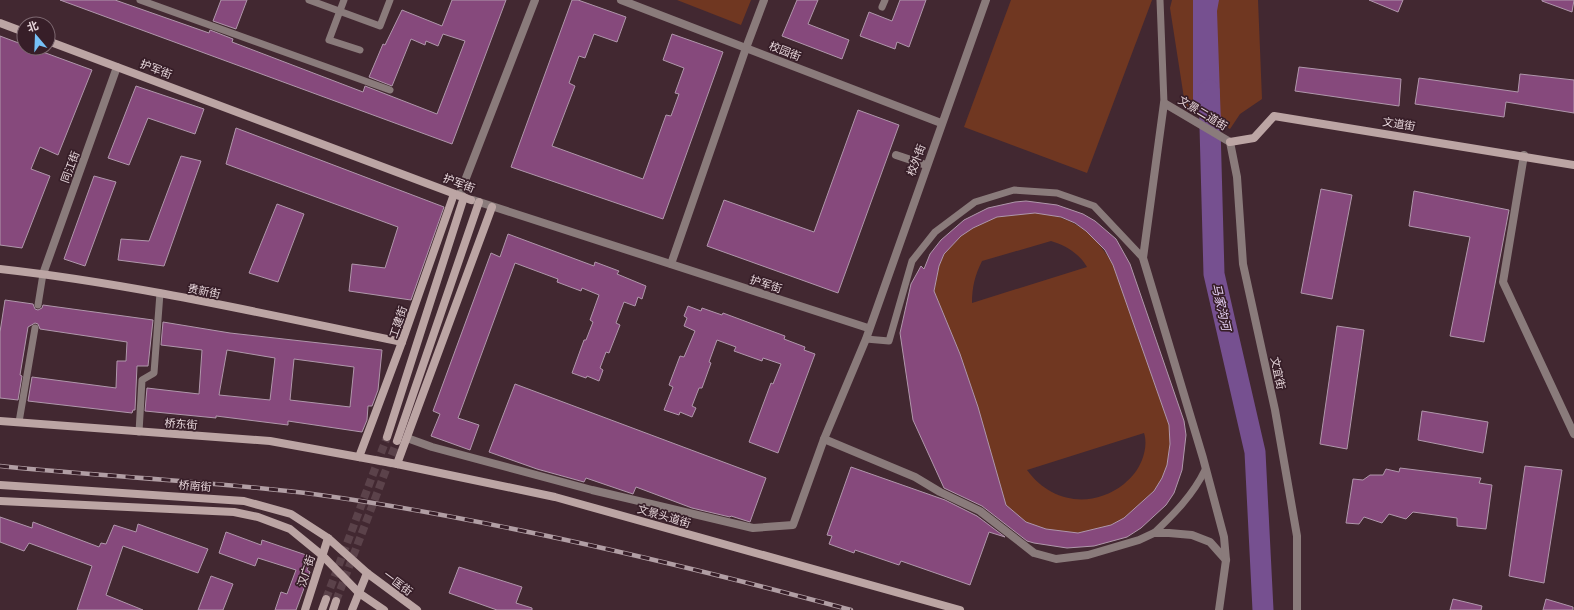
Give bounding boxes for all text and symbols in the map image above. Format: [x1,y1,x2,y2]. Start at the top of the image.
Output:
north arrow [16,16,56,56]
text: 北 [25,18,41,36]
street label: 校园街 [767,39,803,64]
street label: 护军街 [138,57,174,82]
street label: 文景二道街 [1175,93,1230,134]
street label: 文道街 [1381,115,1416,134]
street label: 校外街 [904,142,929,178]
street label: 同江街 [58,149,83,185]
street label: 护军街 [441,171,477,196]
street label: 护军街 [748,272,784,297]
street label: 贵新街 [186,281,222,302]
water label: 马家沟河 [1207,282,1235,334]
street label: 工建街 [386,304,411,340]
street label: 文宜街 [1267,355,1288,391]
street label: 桥东街 [164,416,198,433]
street label: 桥南街 [178,478,212,495]
street label: 文景头道街 [635,502,692,531]
street label: 汉广街 [294,553,319,589]
street label: 一匡街 [380,567,415,599]

